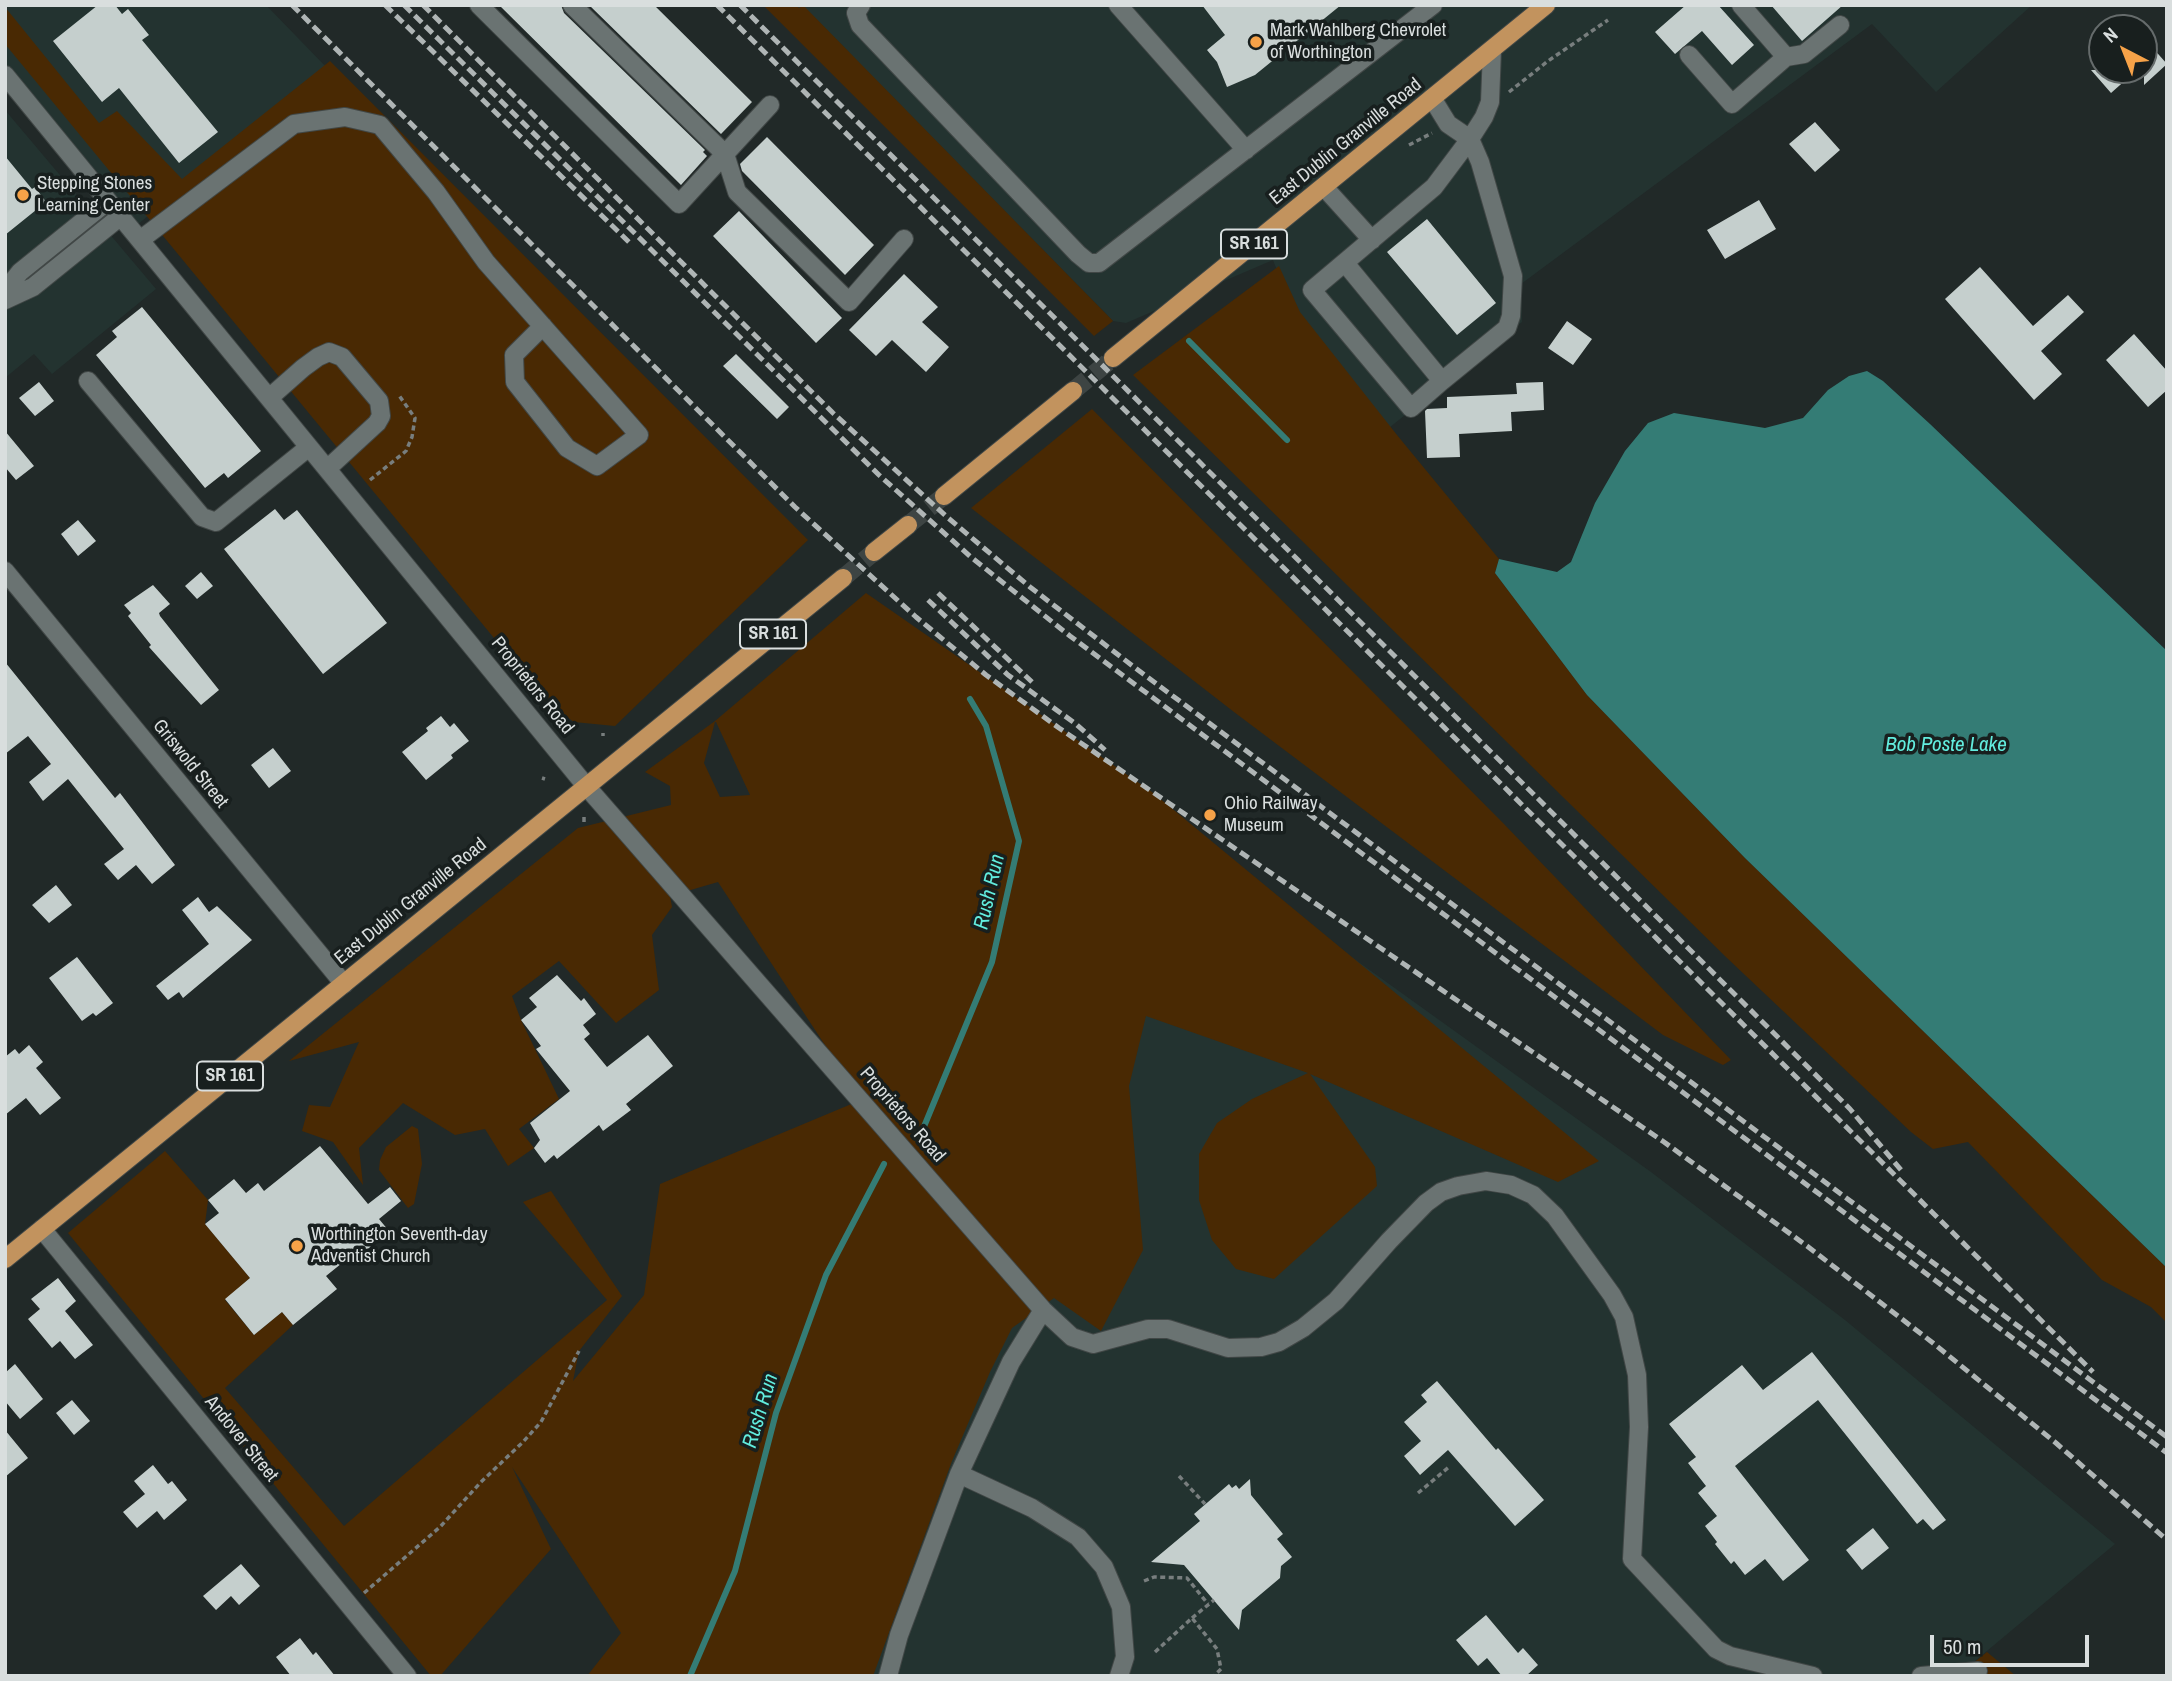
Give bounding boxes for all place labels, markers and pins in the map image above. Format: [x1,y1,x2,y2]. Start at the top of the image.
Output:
place label: Mark Wahlberg Chevrolet of Worthington [1270,20,1446,64]
marker: Mark Wahlberg Chevrolet of Worthington [1248,34,1264,50]
place label: Stepping Stones Learning Center [37,173,152,217]
marker: Stepping Stones Learning Center [15,187,31,203]
place label: Ohio Railway Museum [1224,793,1318,837]
marker: Ohio Railway Museum [1202,807,1218,823]
place label: Worthington Seventh-day Adventist Church [311,1224,487,1268]
marker: Worthington Seventh-day Adventist Church [289,1238,305,1254]

